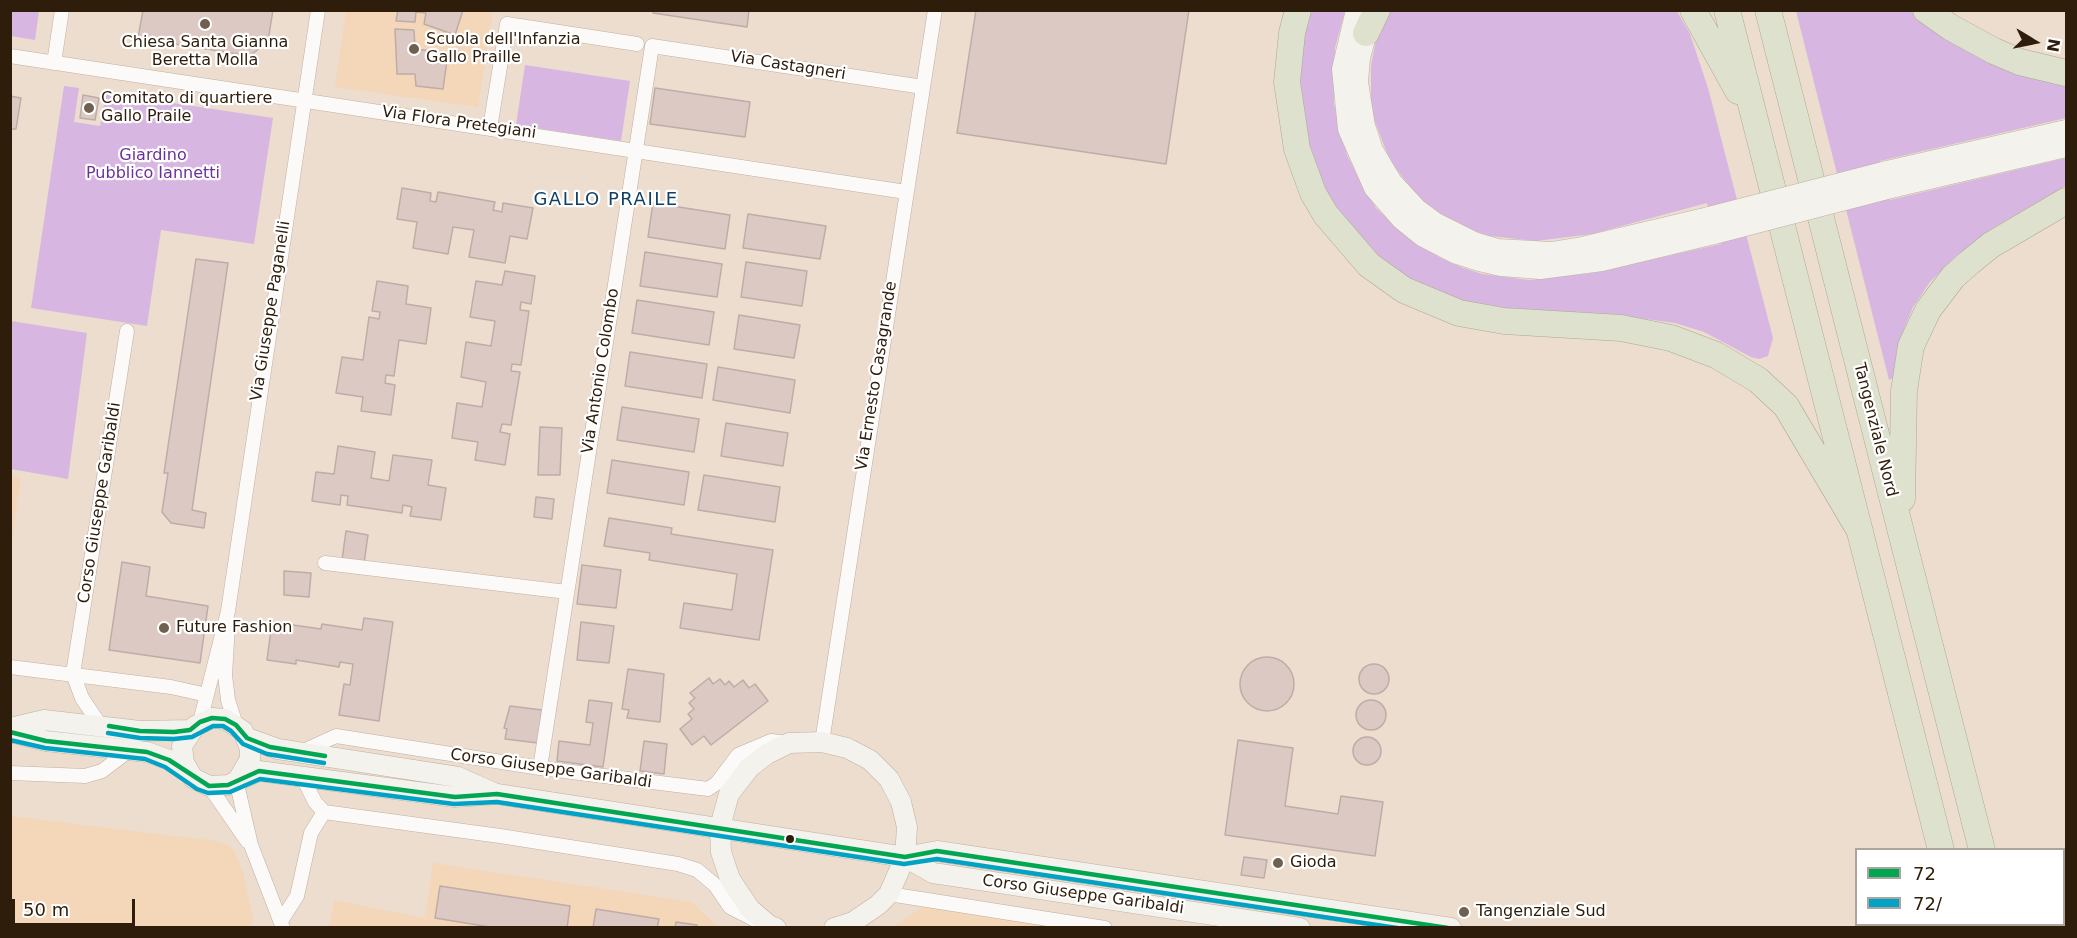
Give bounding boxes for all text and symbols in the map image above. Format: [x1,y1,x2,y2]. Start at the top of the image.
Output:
north arrow [2005,12,2065,72]
marker: Chiesa Santa Gianna Beretta Molla [198,17,212,31]
place label: Scuola dell'Infanzia Gallo Praille [426,30,581,68]
place label: Chiesa Santa Gianna Beretta Molla [122,33,288,71]
text: N [2043,37,2064,53]
marker: Scuola dell'Infanzia Gallo Praille [407,42,421,56]
street label: Via Castagneri [729,47,847,85]
place label: Comitato di quartiere Gallo Praile [101,89,272,127]
marker: Comitato di quartiere Gallo Praile [82,101,96,115]
street label: Via Flora Pretegiani [381,103,537,143]
park label: Giardino Pubblico Iannetti [86,146,220,184]
district label: GALLO PRAILE [533,189,679,211]
street label: Via Giuseppe Paganelli [247,219,295,403]
street label: Via Ernesto Casagrande [853,280,901,472]
street label: Via Antonio Colombo [578,287,624,455]
street label: Tangenziale Nord [1849,361,1901,499]
street label: Corso Giuseppe Garibaldi [75,401,125,605]
place label: Future Fashion [176,618,292,638]
marker: Future Fashion [157,621,171,635]
street label: Corso Giuseppe Garibaldi [449,745,653,793]
unlabelled marker [784,833,796,845]
legend [1855,848,2065,926]
place label: Gioda [1290,853,1337,873]
marker: Gioda [1271,856,1285,870]
text: 72 [1913,863,1936,884]
street label: Corso Giuseppe Garibaldi [981,871,1185,919]
scale bar [15,887,138,925]
text: 72/ [1913,893,1942,914]
text: 50 m [23,899,69,920]
place label: Tangenziale Sud [1476,902,1606,922]
marker: Tangenziale Sud [1457,905,1471,919]

